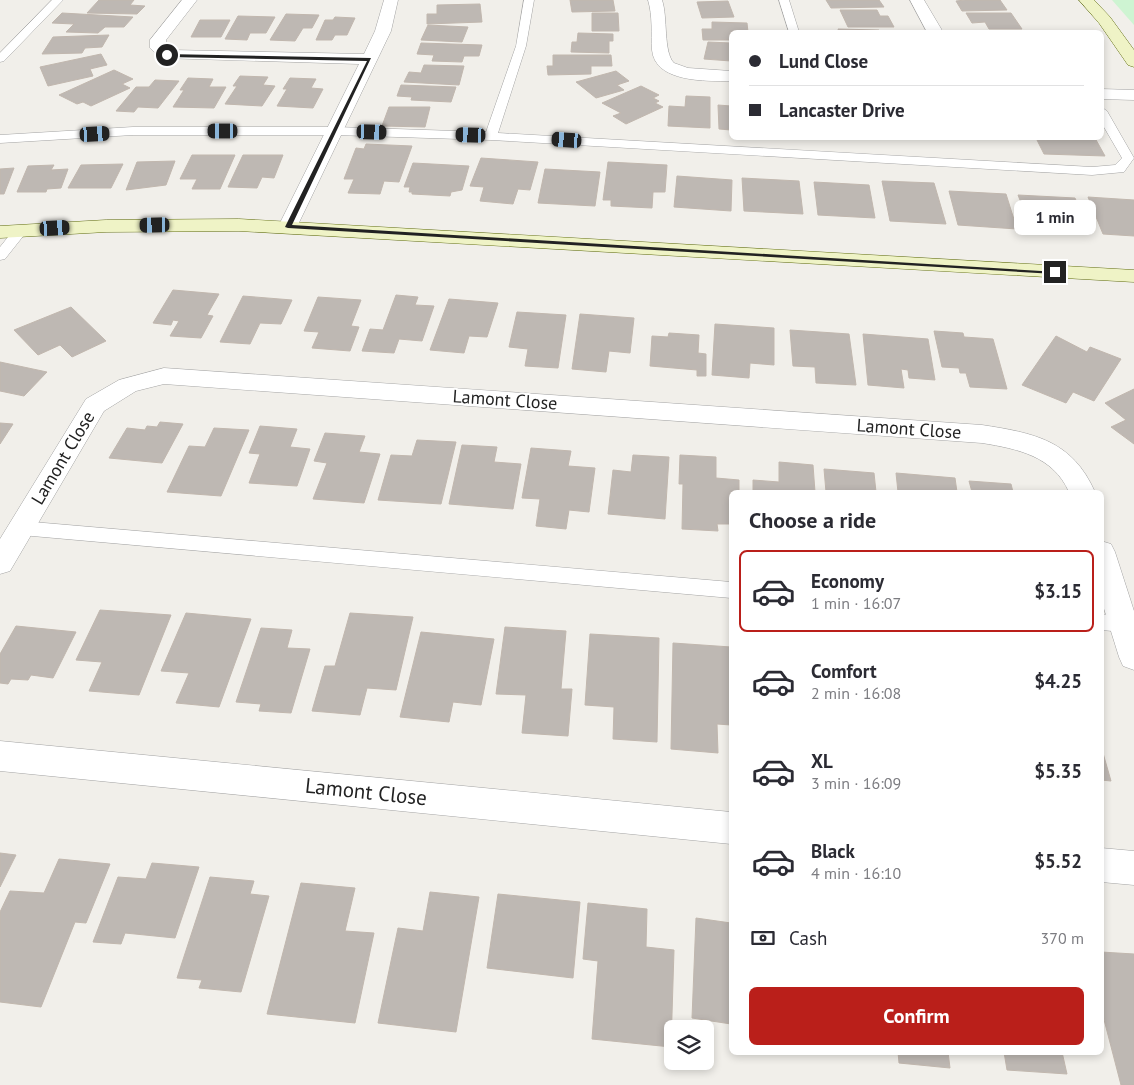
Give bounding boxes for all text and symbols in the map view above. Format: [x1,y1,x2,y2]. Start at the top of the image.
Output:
route start [156,44,178,66]
text: Lund Close [779,49,868,73]
text: Lancaster Drive [779,98,905,122]
car [208,124,238,139]
car [356,124,387,140]
car [79,126,110,142]
car [455,127,486,143]
car [551,131,582,149]
callout: 1 min [1014,200,1096,234]
text: 1 min [1035,207,1075,227]
car [139,217,170,233]
car [39,220,70,236]
route end [1044,261,1066,283]
street label: Lamont Close [452,384,558,415]
street label: Lamont Close [26,407,99,509]
street label: Lamont Close [856,413,962,444]
text: Choose a ride [749,506,876,534]
icon: car [751,569,796,614]
text: Economy [811,569,884,593]
text: $3.15 [1034,579,1082,603]
text: 1 min · 16:07 [811,593,901,613]
icon: car [751,659,796,704]
text: Comfort [811,659,877,683]
text: $4.25 [1034,669,1082,693]
text: 2 min · 16:08 [811,683,901,703]
icon: car [751,749,796,794]
text: XL [811,749,833,773]
text: $5.35 [1034,759,1082,783]
street label: Lamont Close [304,772,428,811]
text: 3 min · 16:09 [811,773,901,793]
icon: car [751,839,796,884]
text: Black [811,839,855,863]
text: $5.52 [1034,849,1082,873]
text: 4 min · 16:10 [811,863,901,883]
icon: cash [749,924,777,952]
text: Cash [789,926,827,950]
text: 370 m [1041,928,1084,948]
button: Confirm [749,987,1084,1045]
map controls [664,1020,714,1070]
button: layers [664,1020,714,1070]

